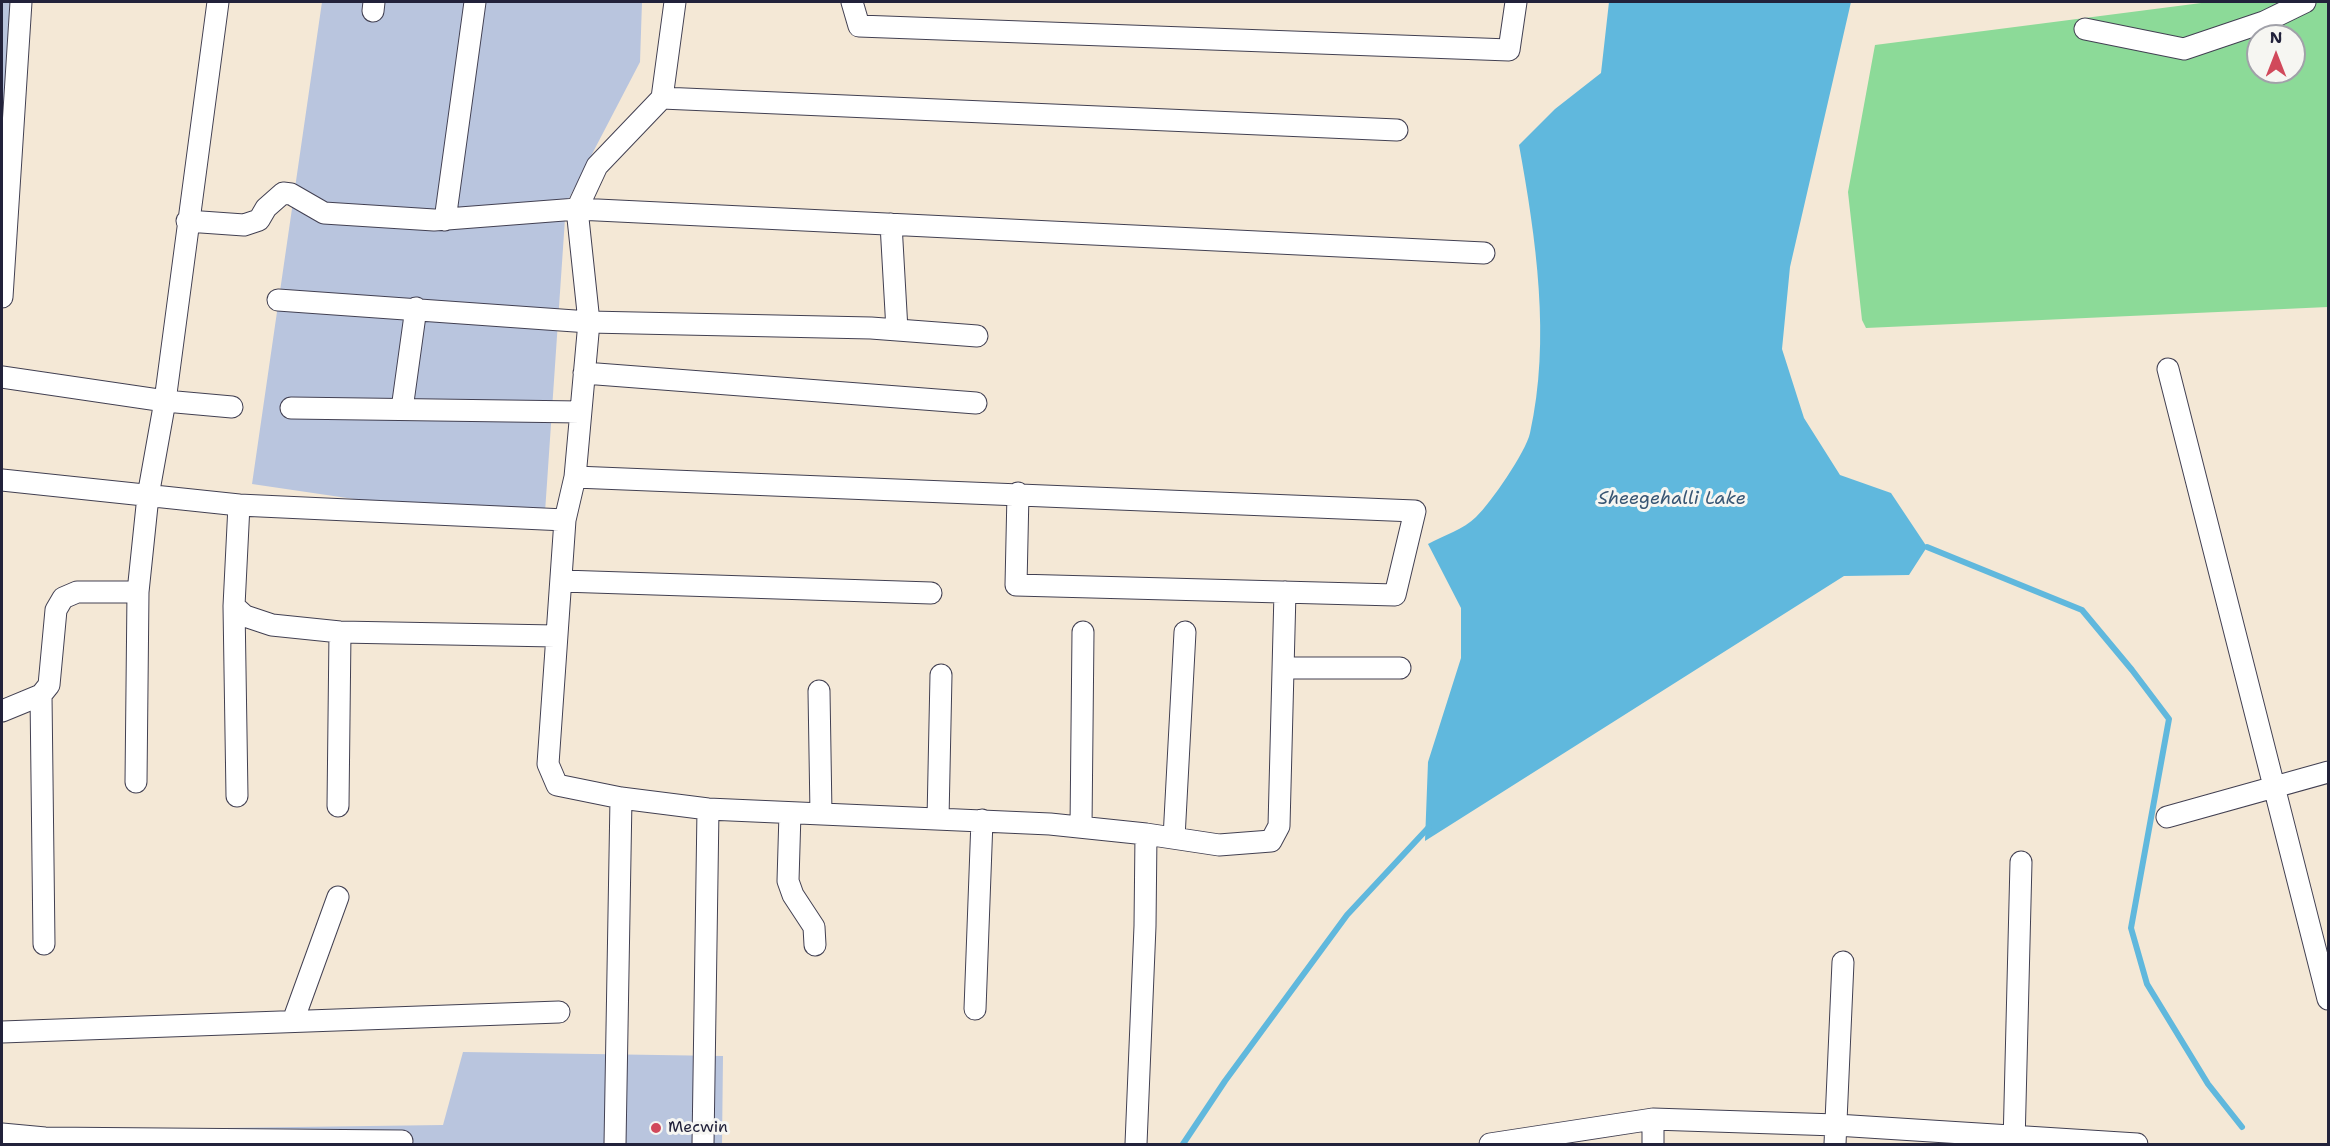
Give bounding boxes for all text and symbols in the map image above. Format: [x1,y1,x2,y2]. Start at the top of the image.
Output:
north arrow [2246,24,2306,84]
text: N [2270,27,2282,48]
water label: Sheegehalli Lake [1598,488,1746,510]
place label: Mecwin [668,1118,728,1138]
marker: Mecwin [649,1121,663,1135]

